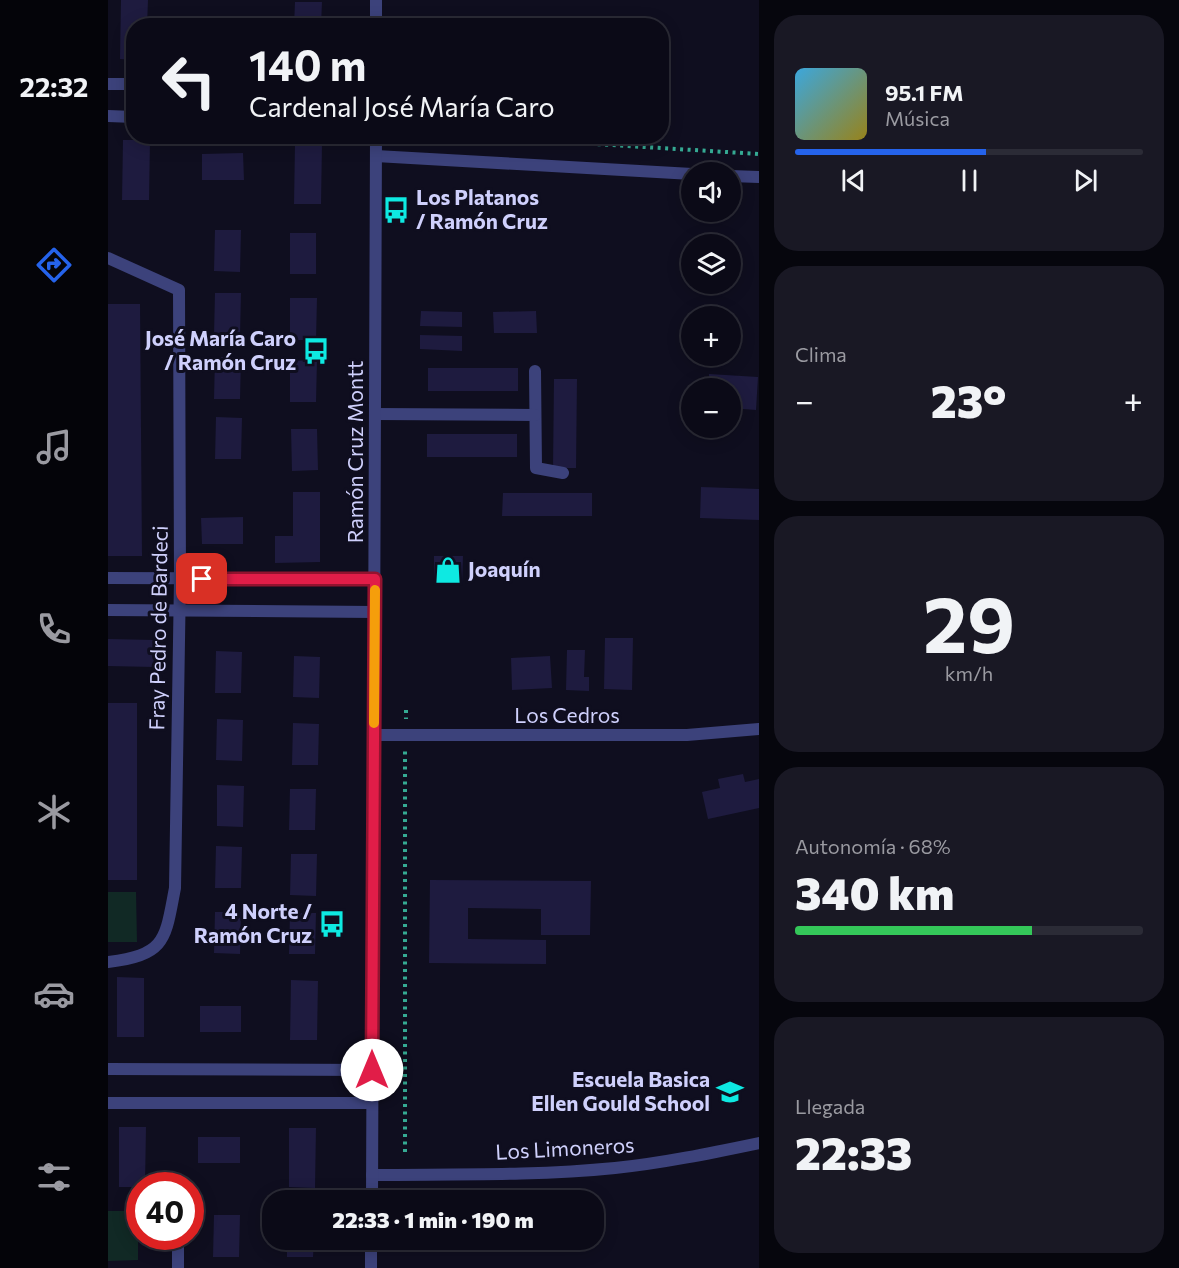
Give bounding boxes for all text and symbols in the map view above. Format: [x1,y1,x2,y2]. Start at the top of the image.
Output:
text: 140 m [249,38,366,90]
icon: left [150,42,228,120]
text: 22:32 [20,70,88,103]
text: 95.1 FM [885,79,963,106]
text: Cardenal José María Caro [249,90,555,123]
text: Música [885,106,950,130]
map controls [681,162,741,438]
button: sound [681,162,741,222]
icon: previous [837,164,870,197]
icon: pause [953,164,986,197]
icon: next [1069,164,1102,197]
place label: Los Platanos / Ramón Cruz [416,184,548,233]
bus stop icon: Los Platanos / Ramón Cruz [381,195,411,225]
button: layers [681,234,741,294]
icon: directions [33,244,75,286]
button: + [681,306,741,366]
place label: José María Caro / Ramón Cruz [145,325,296,374]
bus stop icon: José María Caro / Ramón Cruz [301,336,331,366]
text: Clima [795,342,847,366]
street label: Ramón Cruz Montt [342,361,367,543]
text: 23° [931,372,1007,427]
button: − [681,378,741,438]
text: − [795,379,814,420]
text: + [1124,379,1143,420]
icon: music [33,426,75,468]
street label: Fray Pedro de Bardeci [143,525,172,731]
pin [176,553,227,604]
shop icon: Joaquín [433,555,463,585]
place label: Joaquín [468,556,541,581]
icon: arrive [185,562,218,595]
text: 29 [923,574,1015,669]
icon: phone [33,608,75,650]
text: km/h [945,661,993,685]
street label: Los Cedros [514,702,620,727]
icon: climate [33,791,75,833]
text: Autonomía · 68% [795,834,951,858]
text: 340 km [795,864,954,919]
place label: 4 Norte / Ramón Cruz [194,898,312,947]
bus stop icon: 4 Norte / Ramón Cruz [317,909,347,939]
icon: car [33,973,75,1015]
position arrow [340,1038,404,1102]
place label: Escuela Basica Ellen Gould School [531,1066,710,1115]
school or university icon: Escuela Basica Ellen Gould School [715,1077,745,1107]
text: Llegada [795,1094,865,1118]
text: 22:33 [795,1124,912,1179]
street label: Los Limoneros [495,1131,635,1164]
icon: filters [33,1156,75,1198]
speed limit sign: 40 [126,1172,204,1250]
text: 22:33 · 1 min · 190 m [332,1206,534,1233]

